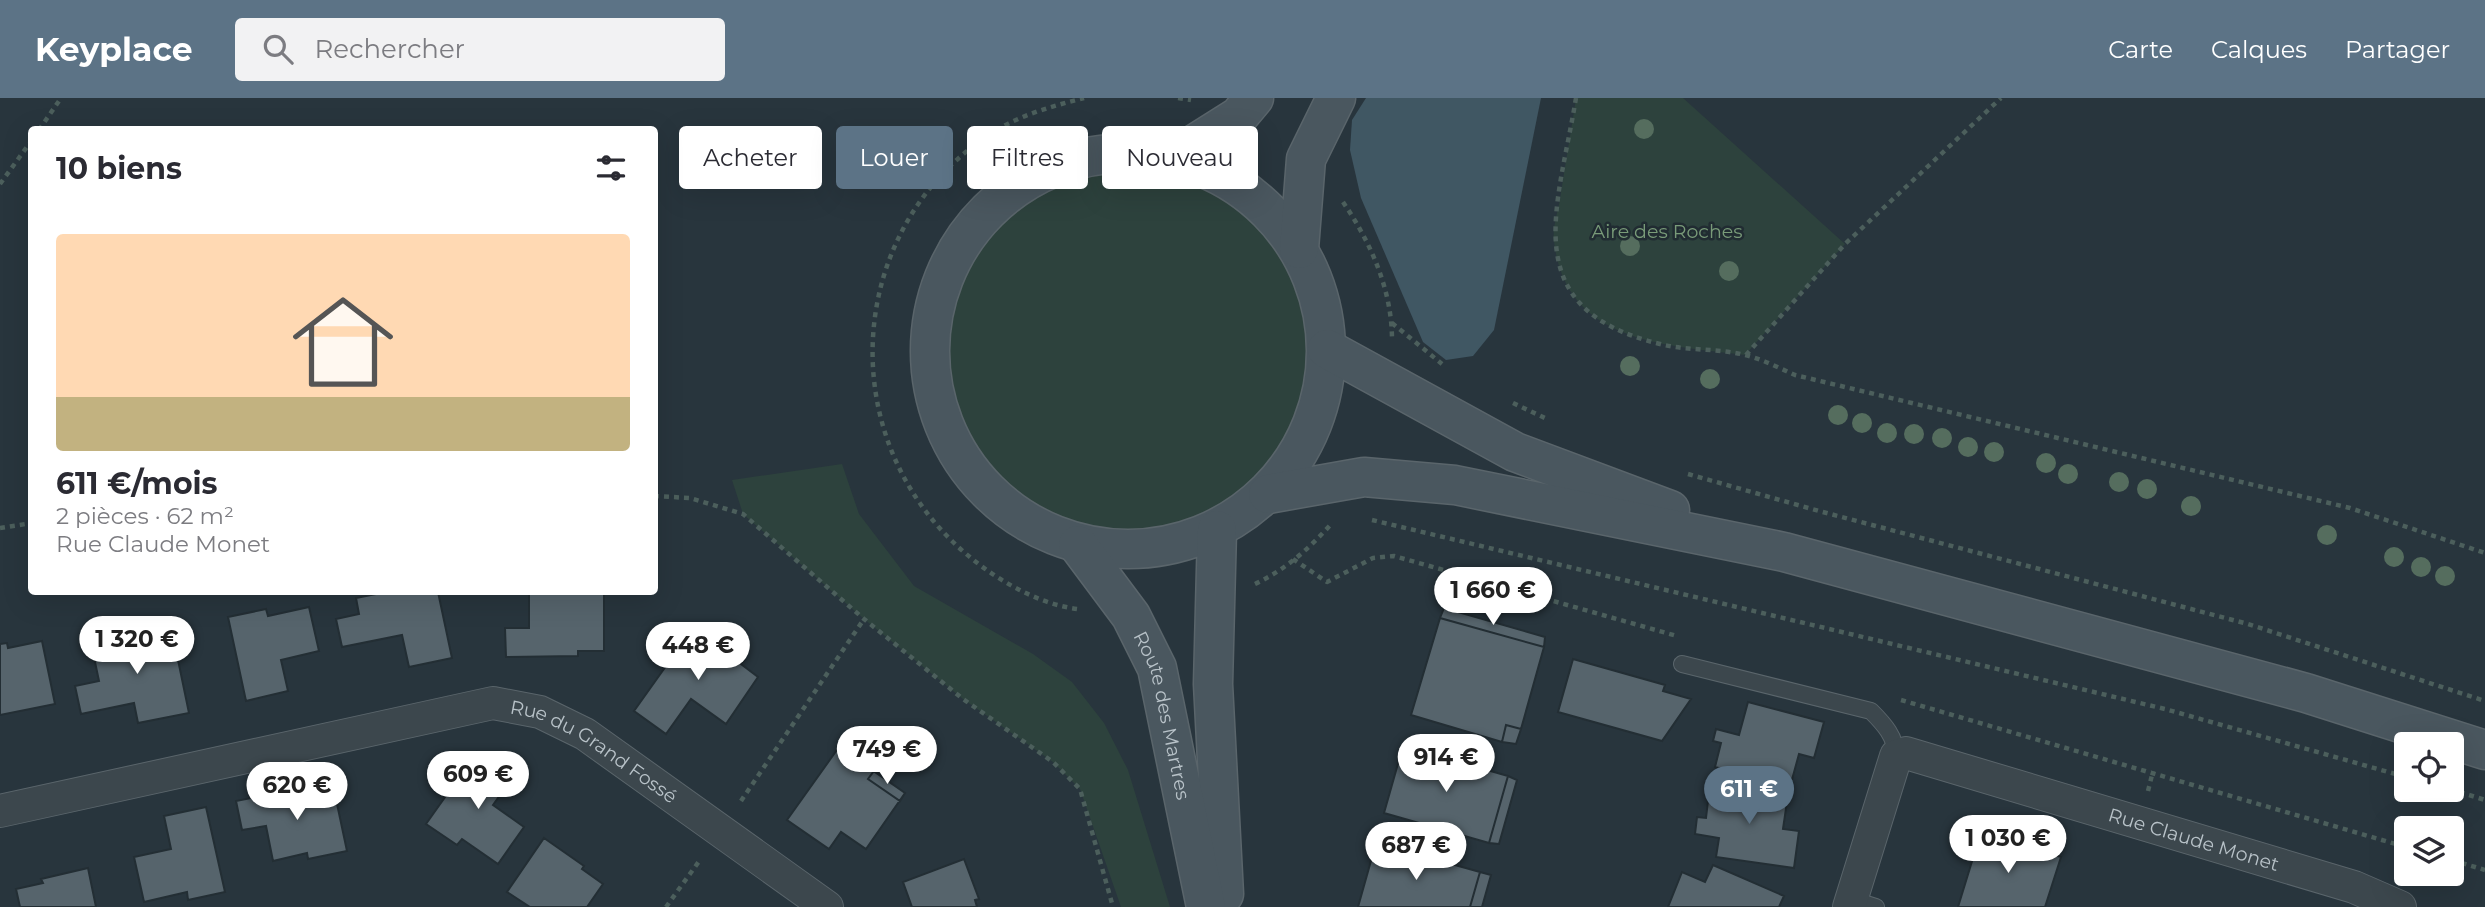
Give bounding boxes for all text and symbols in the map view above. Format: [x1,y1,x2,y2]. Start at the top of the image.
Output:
search box [235,18,725,81]
text: Keyplace [35,29,193,69]
icon: search [259,30,297,68]
text: Rechercher [315,33,465,65]
text: Carte [2108,35,2173,64]
text: Calques [2211,35,2307,64]
text: Partager [2345,35,2450,64]
chip: Acheter [679,126,822,189]
chip: Louer [836,126,953,189]
chip: Filtres [967,126,1088,189]
chip: Nouveau [1102,126,1258,189]
icon: filters [592,149,630,187]
text: 10 biens [56,150,182,187]
park label: Aire des Roches [1592,220,1742,243]
icon: home [280,279,406,405]
text: 611 €/mois [56,465,218,502]
text: 2 pièces · 62 m² [56,502,234,530]
text: Rue Claude Monet [56,530,270,558]
pin: 1 660 € [1428,568,1558,627]
text: 1 660 € [1450,576,1536,604]
pin: 1 320 € [72,616,202,676]
pin: 448 € [649,622,747,682]
text: 1 320 € [95,625,179,653]
street label: Route des Martres [1129,627,1195,802]
text: 448 € [662,631,734,659]
street label: Rue du Grand Fossé [508,695,682,808]
pin: 749 € [838,726,936,786]
map controls [2394,732,2464,886]
button: locate [2394,732,2464,802]
pin: 914 € [1397,734,1495,794]
text: 749 € [853,735,921,763]
text: 914 € [1414,743,1478,771]
pin: 609 € [429,752,527,811]
text: 609 € [443,760,513,788]
pin: 620 € [248,762,346,822]
pin: 611 € [1700,766,1798,826]
text: 620 € [262,771,332,799]
text: 611 € [1720,775,1778,803]
street label: Rue Claude Monet [2106,803,2282,876]
pin: 1 030 € [1943,816,2073,875]
button: layers [2394,816,2464,886]
pin: 687 € [1367,822,1465,882]
text: 1 030 € [1965,824,2051,852]
text: 687 € [1381,831,1451,859]

